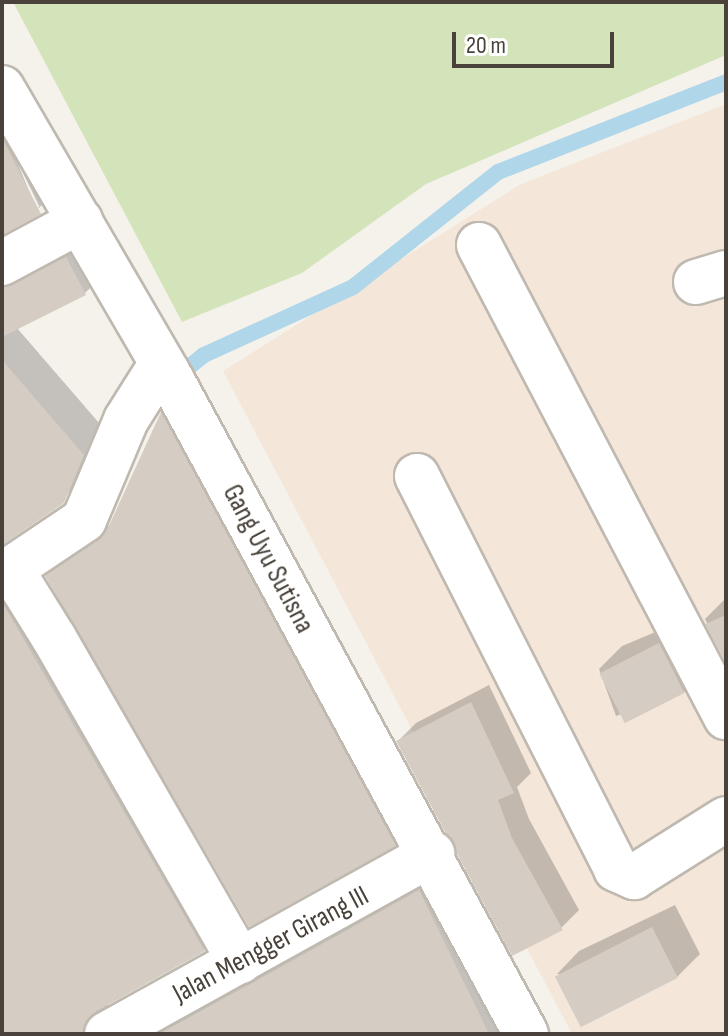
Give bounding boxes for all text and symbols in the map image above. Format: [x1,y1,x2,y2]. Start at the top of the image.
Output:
scale bar [456,16,618,66]
text: 20 m [466,31,506,60]
street label: Gang Uyu Sutisna [215,479,321,639]
street label: Jalan Mengger Girang III [167,879,375,1011]

